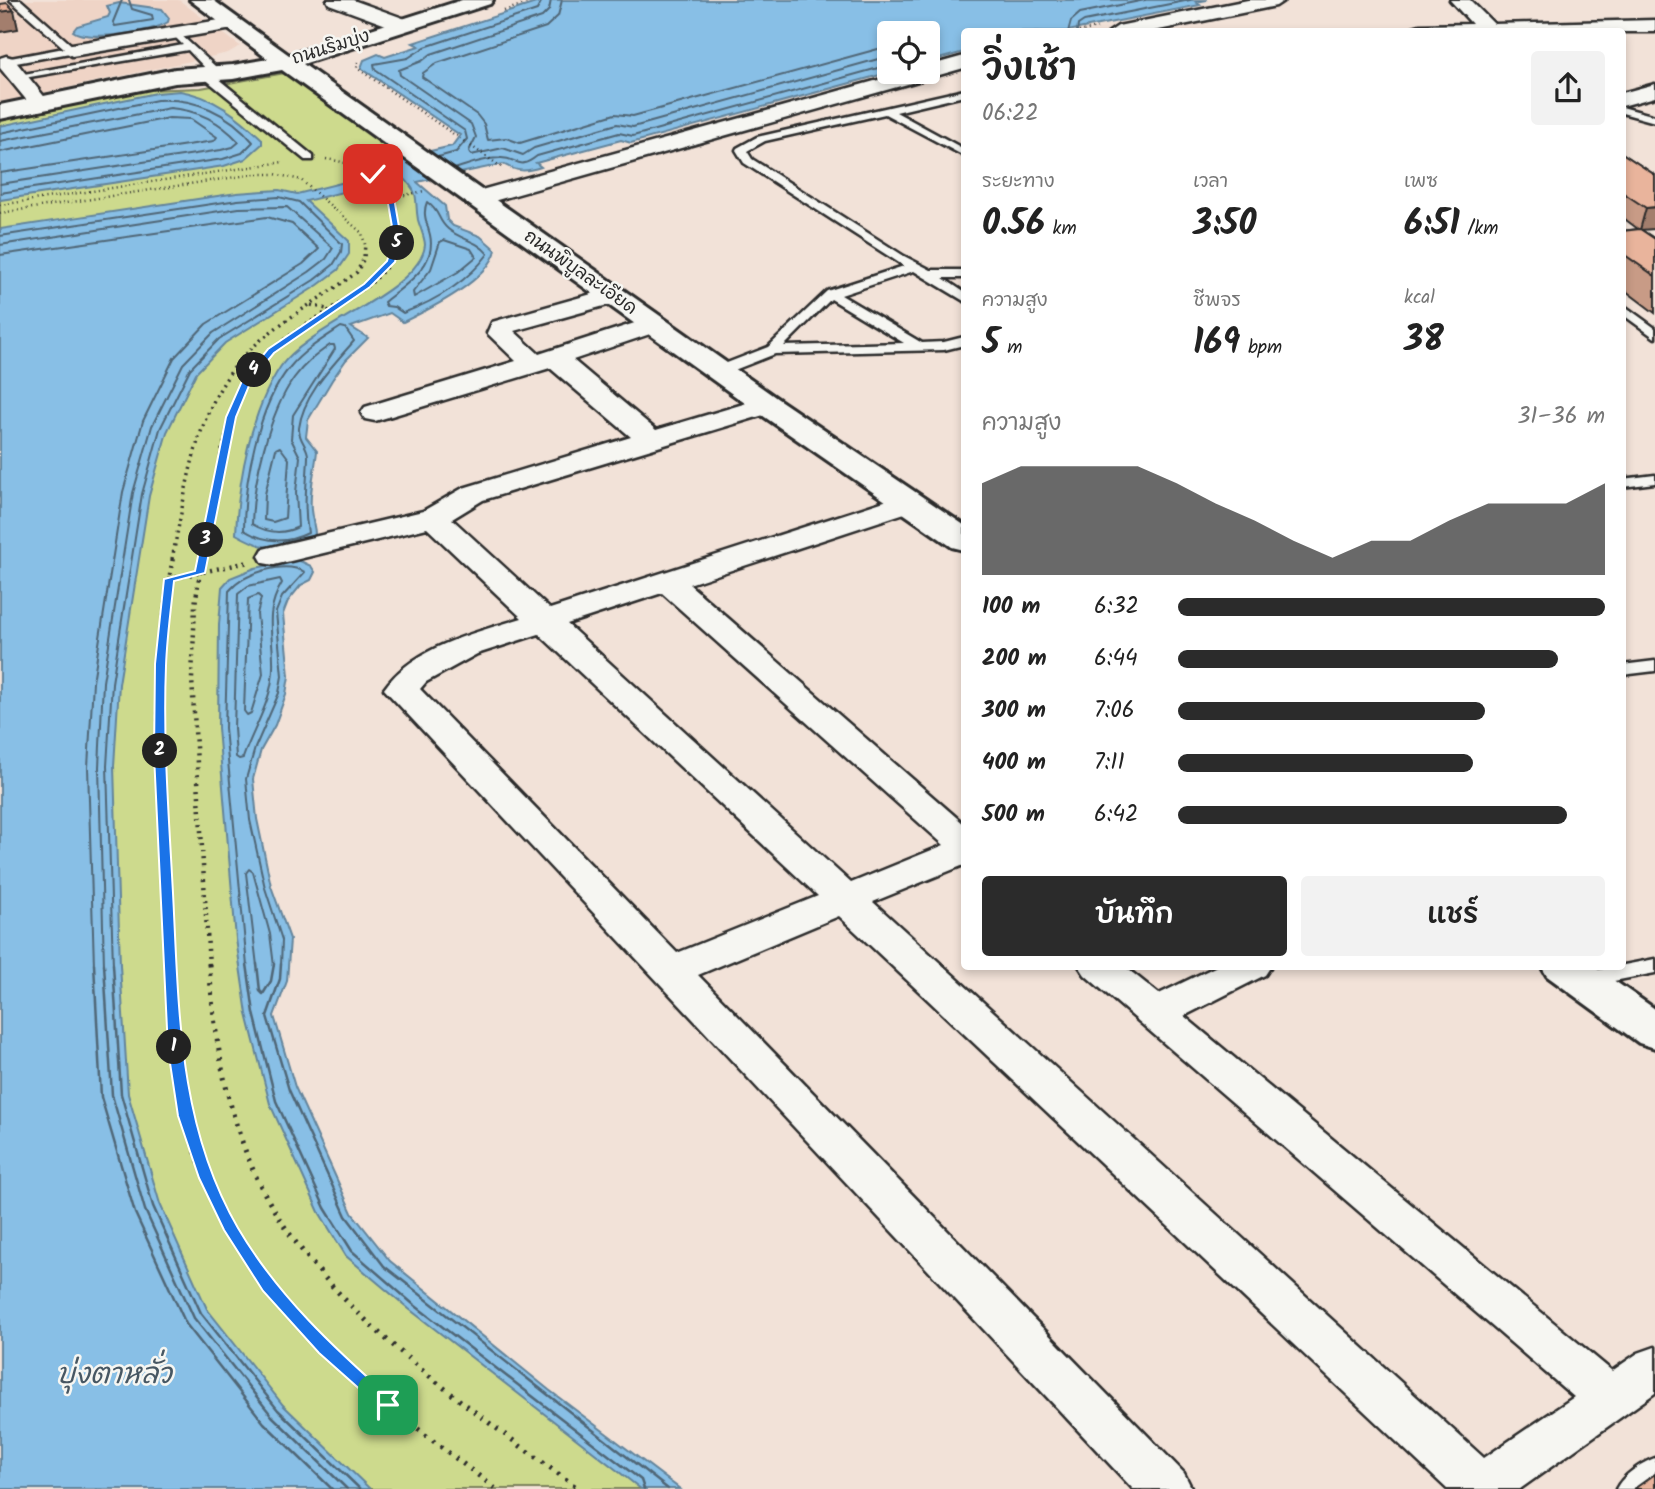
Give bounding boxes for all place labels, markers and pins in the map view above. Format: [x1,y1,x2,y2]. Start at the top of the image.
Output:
pin [343,144,403,204]
pin: 5 [380,226,414,260]
pin: 4 [236,352,272,388]
pin: 3 [188,522,224,558]
pin: 2 [142,734,178,768]
pin: 1 [156,1030,192,1064]
pin [358,1375,418,1435]

